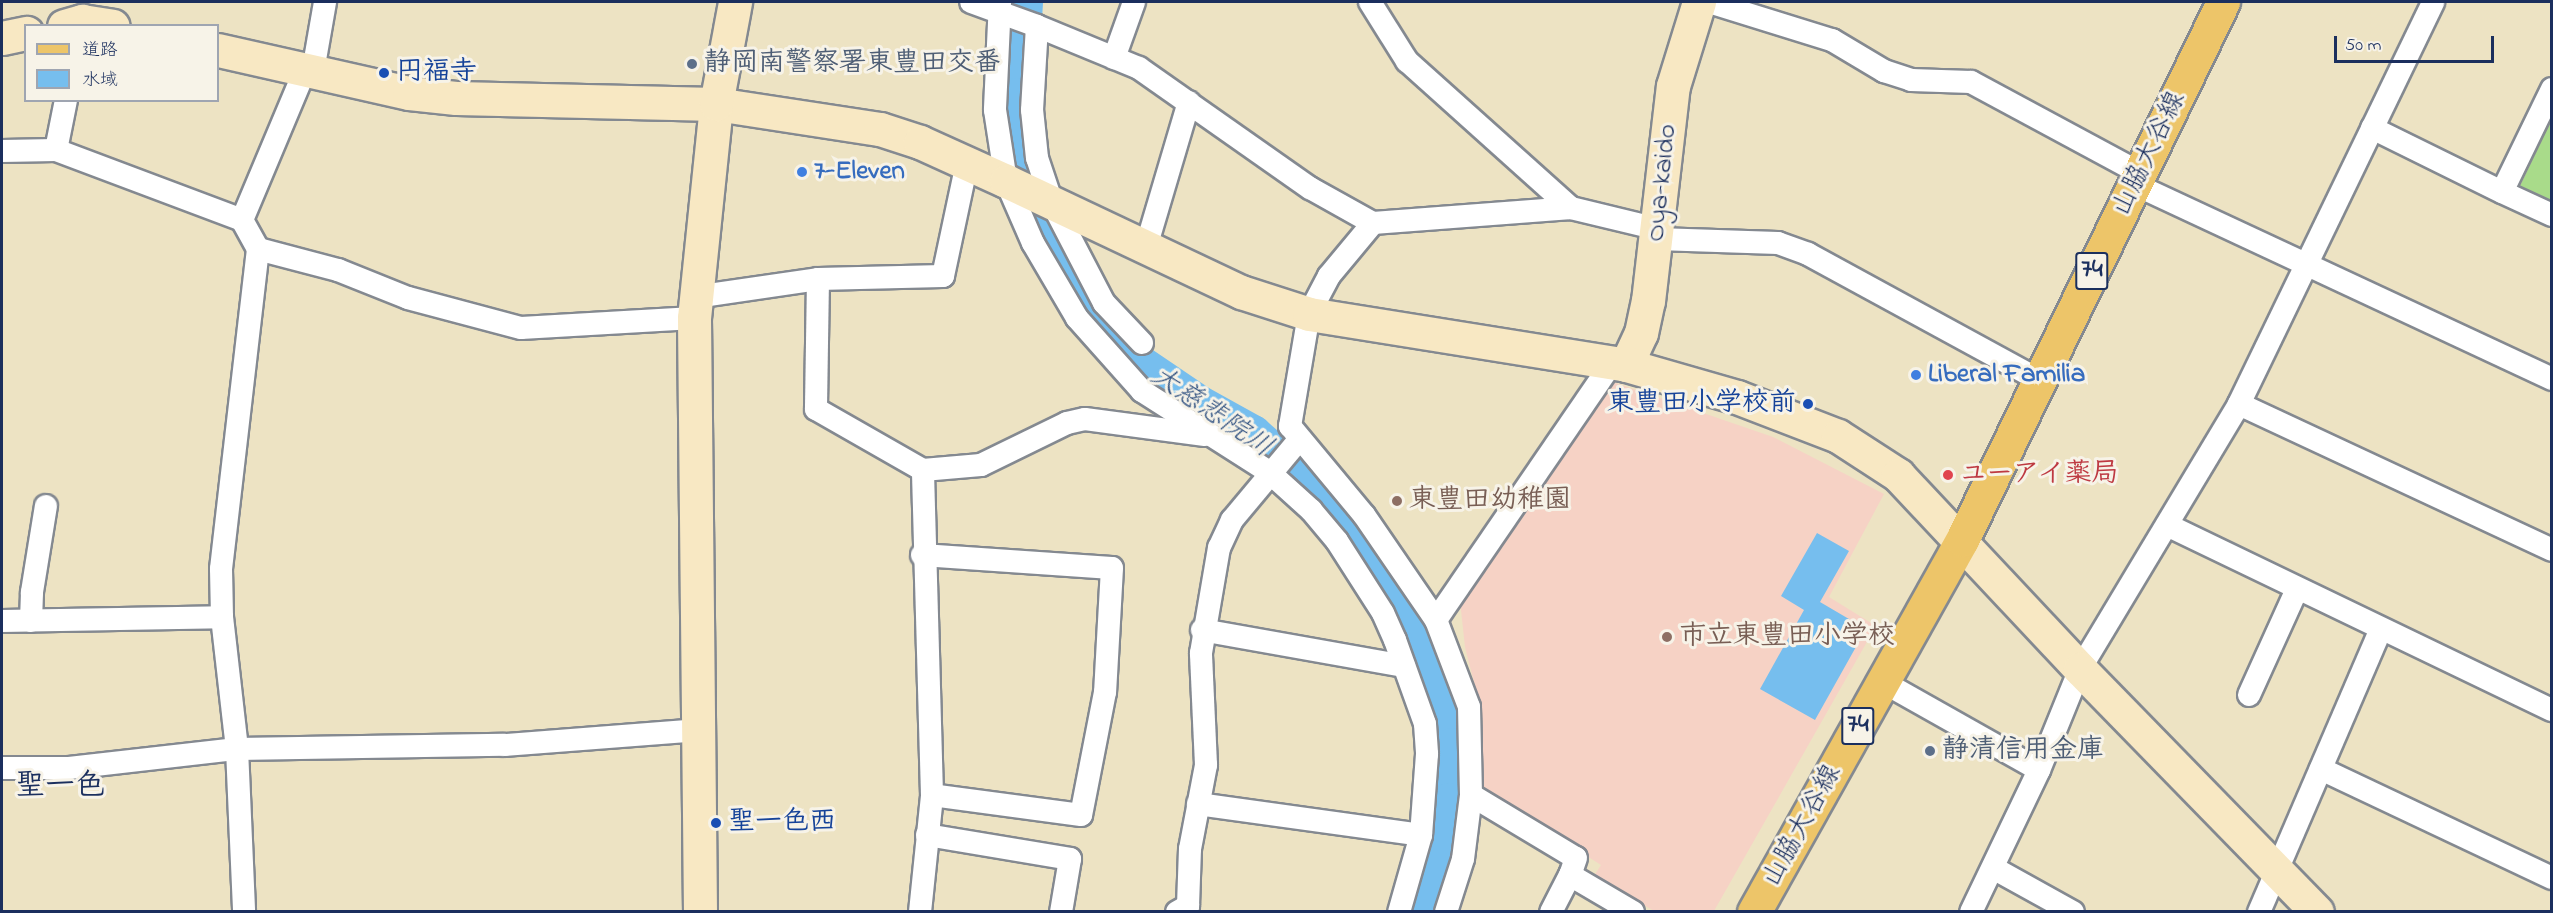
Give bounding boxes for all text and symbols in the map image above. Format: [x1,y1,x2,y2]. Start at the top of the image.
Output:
legend [24,24,219,102]
scale bar [2337,24,2498,62]
text: 50 m [2345,33,2382,59]
text: 道路 [82,38,118,64]
place label: 静岡南警察署東豊田交番 [704,48,1001,80]
place label: 円福寺 [396,57,477,89]
marker: 静岡南警察署東豊田交番 [685,57,699,71]
marker: 円福寺 [377,66,391,80]
text: 水域 [82,68,118,94]
street label: 山脇大谷線 [2105,86,2193,222]
street label: Oya-kaido [1640,123,1684,243]
place label: 7-Eleven [814,156,905,188]
marker: 7-Eleven [795,165,809,179]
road number: 74 [2074,248,2110,294]
place label: Liberal Familia [1928,359,2085,391]
water label: 大慈悲院川 [1144,360,1278,466]
marker: Liberal Familia [1909,368,1923,382]
place label: 東豊田小学校前 [1607,388,1796,420]
marker: 東豊田小学校前 [1801,397,1815,411]
place label: ユーアイ薬局 [1960,459,2121,491]
marker: ユーアイ薬局 [1941,468,1955,482]
place label: 東豊田幼稚園 [1409,485,1571,517]
marker: 東豊田幼稚園 [1390,494,1404,508]
place label: 市立東豊田小学校 [1679,621,1895,653]
marker: 市立東豊田小学校 [1660,630,1674,644]
road number: 74 [1840,703,1876,749]
place label: 静清信用金庫 [1942,735,2104,767]
marker: 静清信用金庫 [1923,744,1937,758]
street label: 山脇大谷線 [1755,759,1849,893]
district label: 聖一色 [15,769,105,805]
place label: 聖一色西 [728,807,836,839]
marker: 聖一色西 [709,816,723,830]

